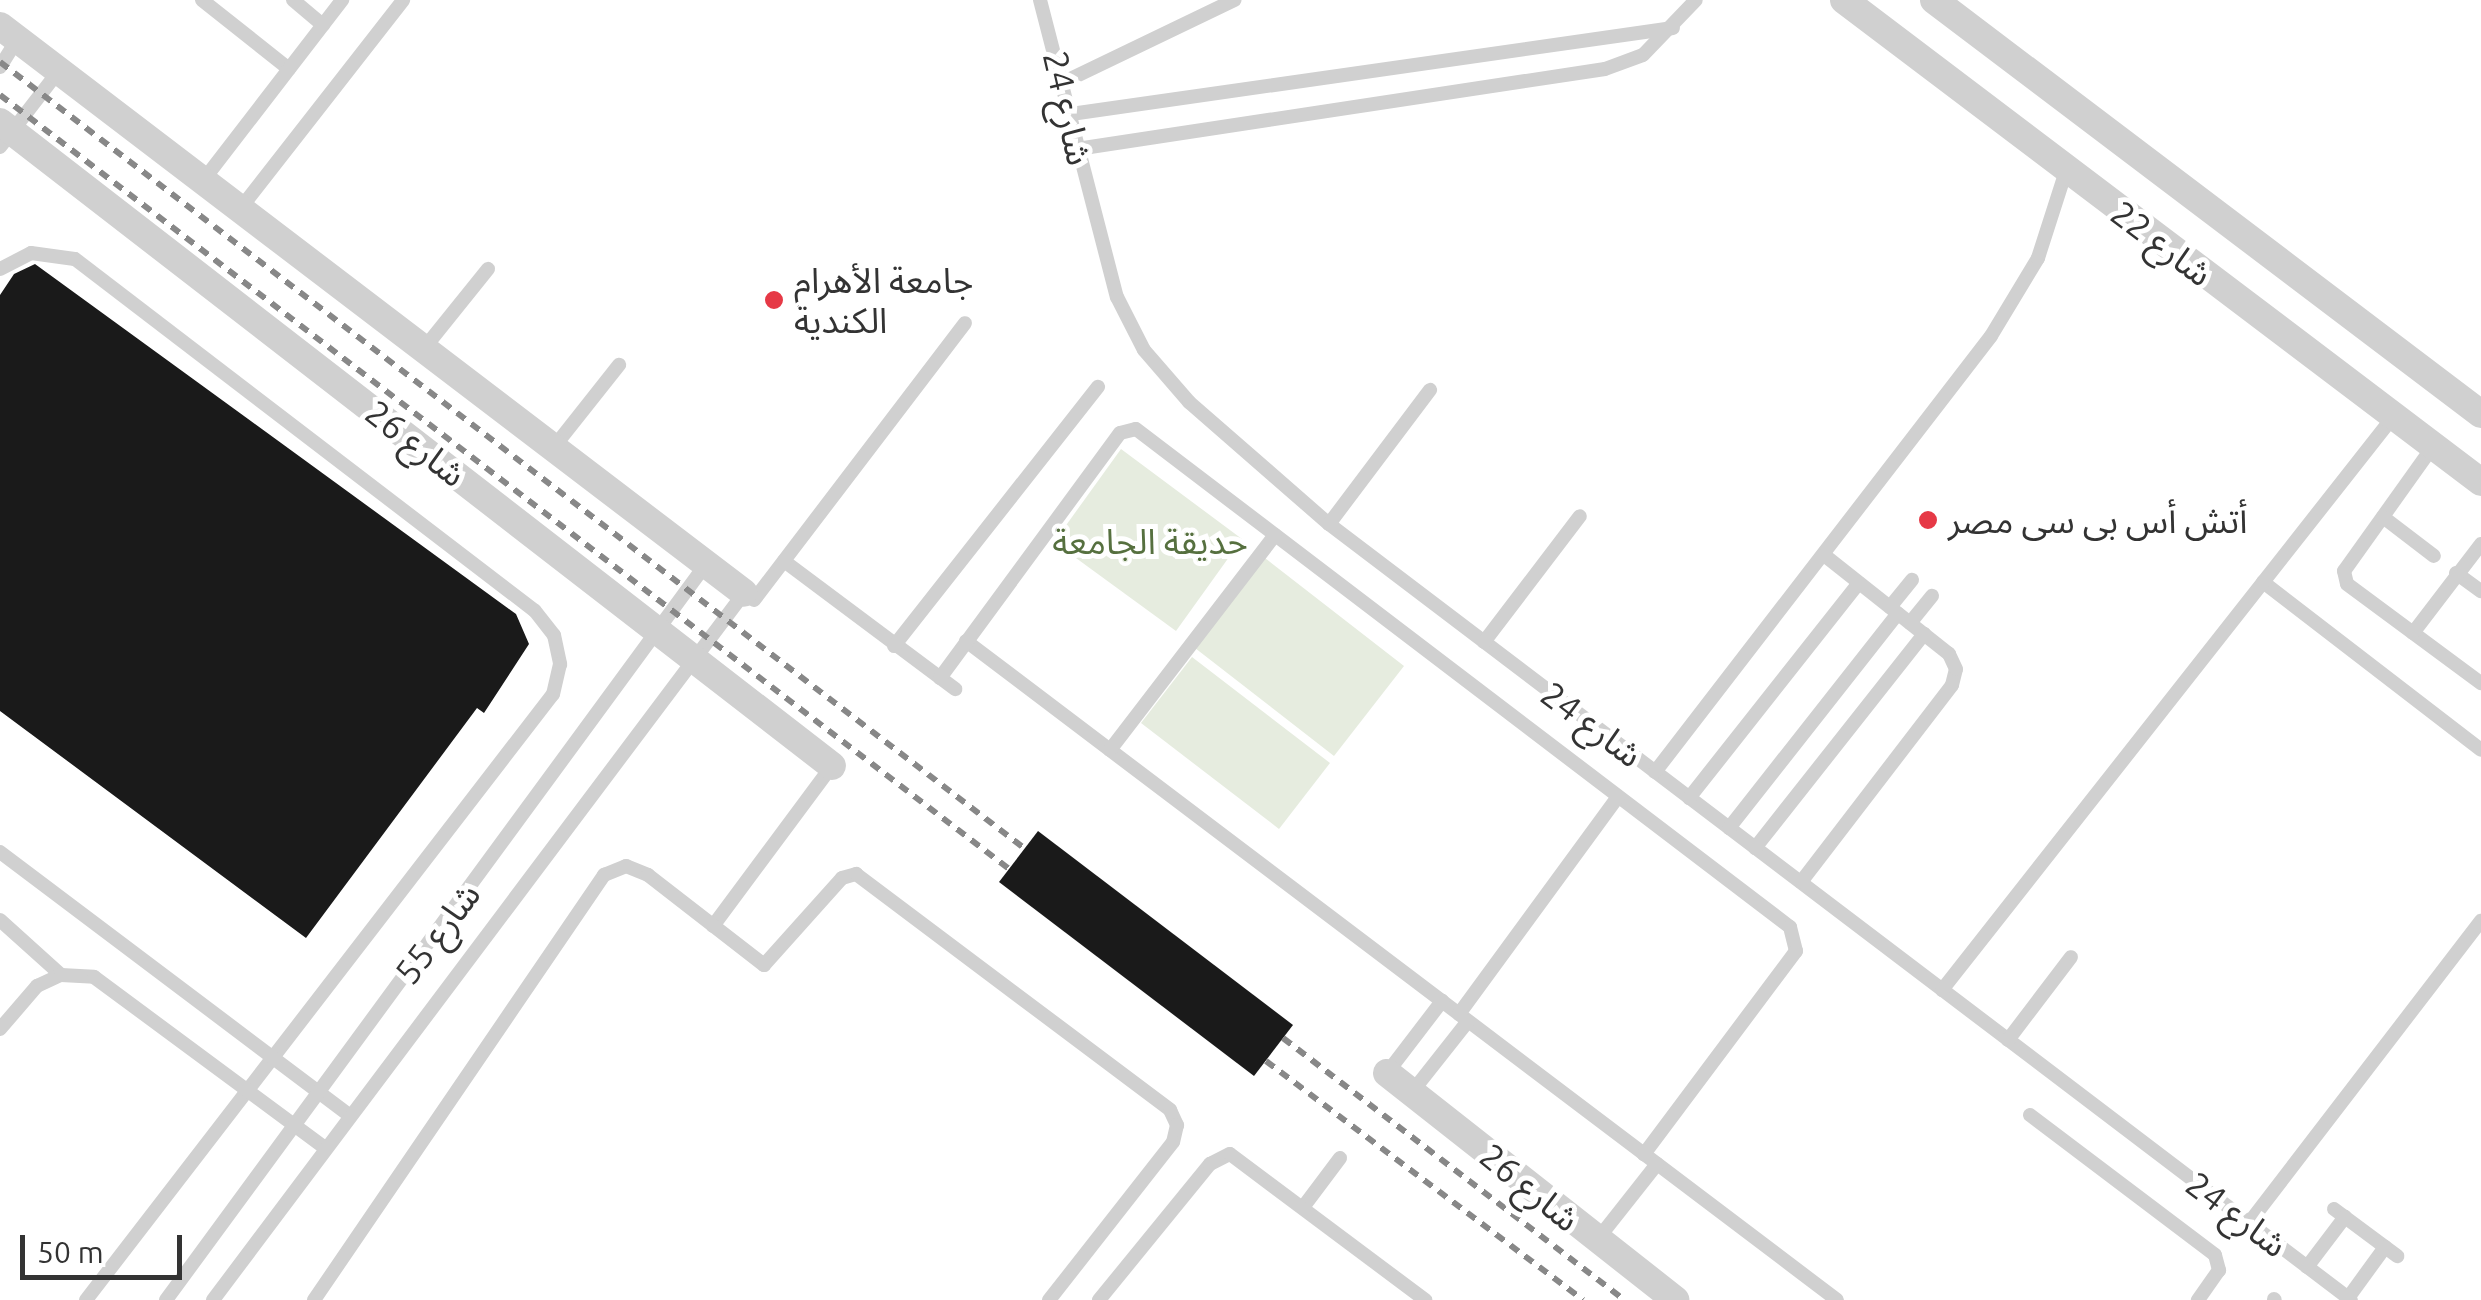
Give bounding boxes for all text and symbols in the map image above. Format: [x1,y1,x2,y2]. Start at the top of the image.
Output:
street label: شارع 24 [1035,47,1101,169]
street label: شارع 22 [2103,191,2221,295]
place label: جامعة الأهرام الكندية [794,259,973,341]
marker: جامعة الأهرام الكندية [763,289,785,311]
street label: شارع 26 [357,391,475,495]
place label: أتش أس بى سى مصر [1948,499,2248,541]
marker: أتش أس بى سى مصر [1917,509,1939,531]
park label: حديقة الجامعة [1052,520,1248,562]
street label: شارع 24 [1533,672,1651,776]
street label: شارع 55 [385,874,489,992]
street label: شارع 26 [1472,1134,1588,1240]
street label: شارع 24 [2178,1162,2296,1266]
scale bar [25,1215,188,1277]
text: 50 m [37,1235,104,1269]

